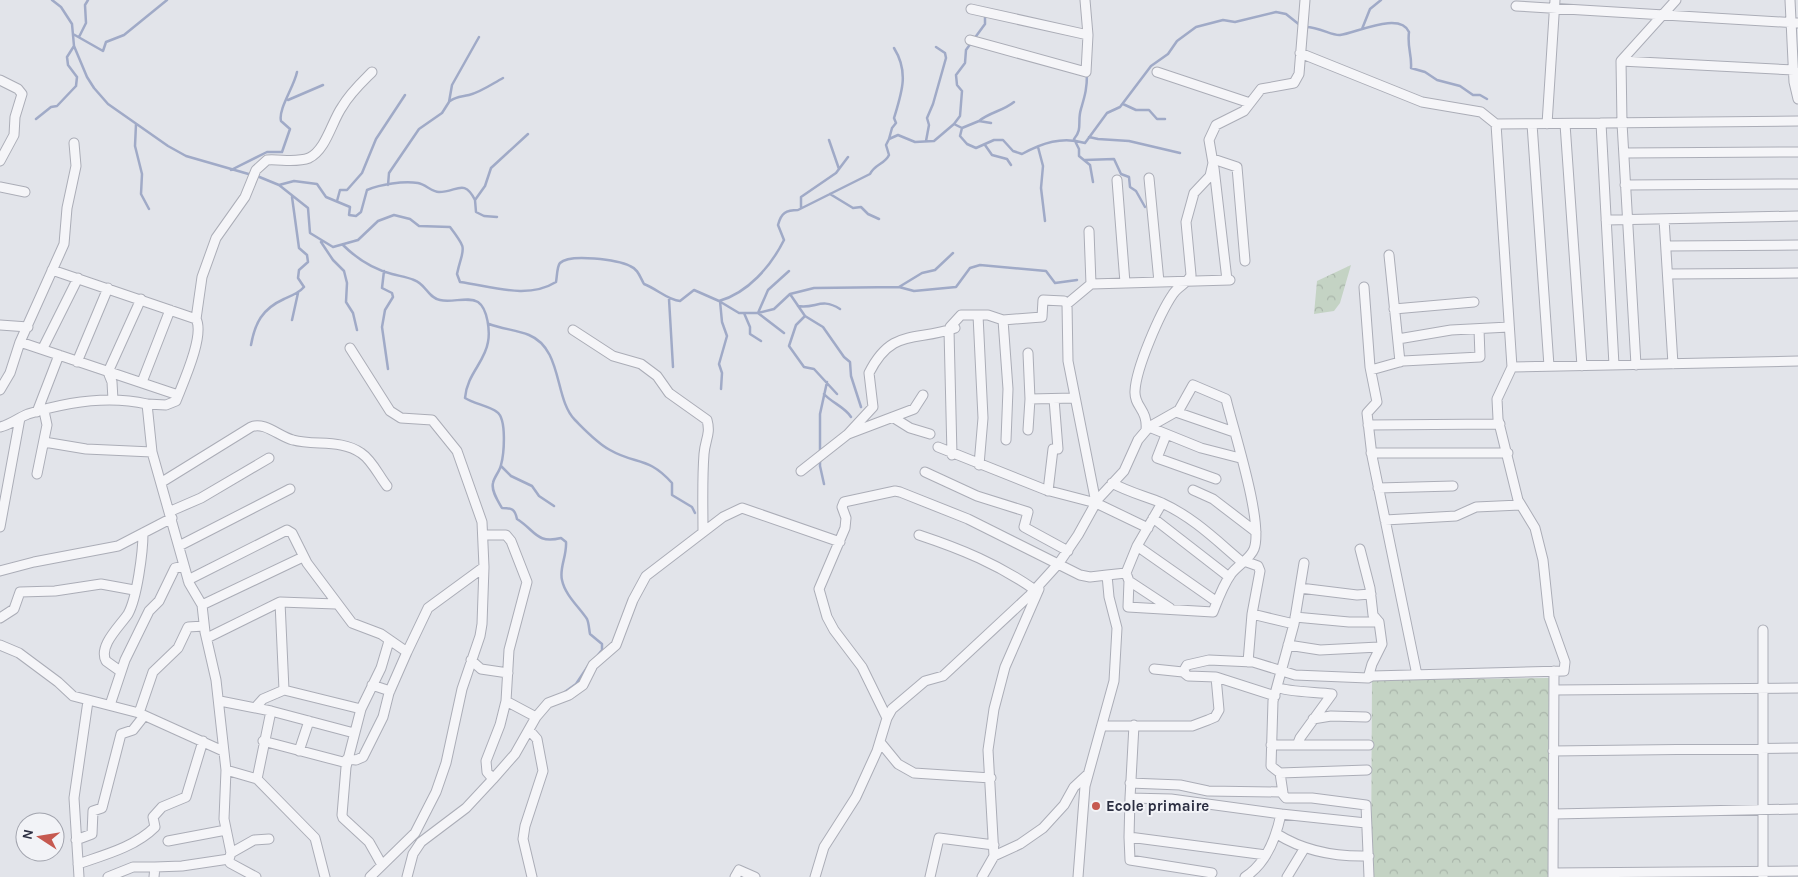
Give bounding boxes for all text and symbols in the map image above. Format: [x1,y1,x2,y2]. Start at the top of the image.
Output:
place label: Ecole primaire [1106,797,1209,815]
marker: Ecole primaire [1090,800,1102,812]
north arrow [15,812,65,862]
text: N [18,828,37,841]

